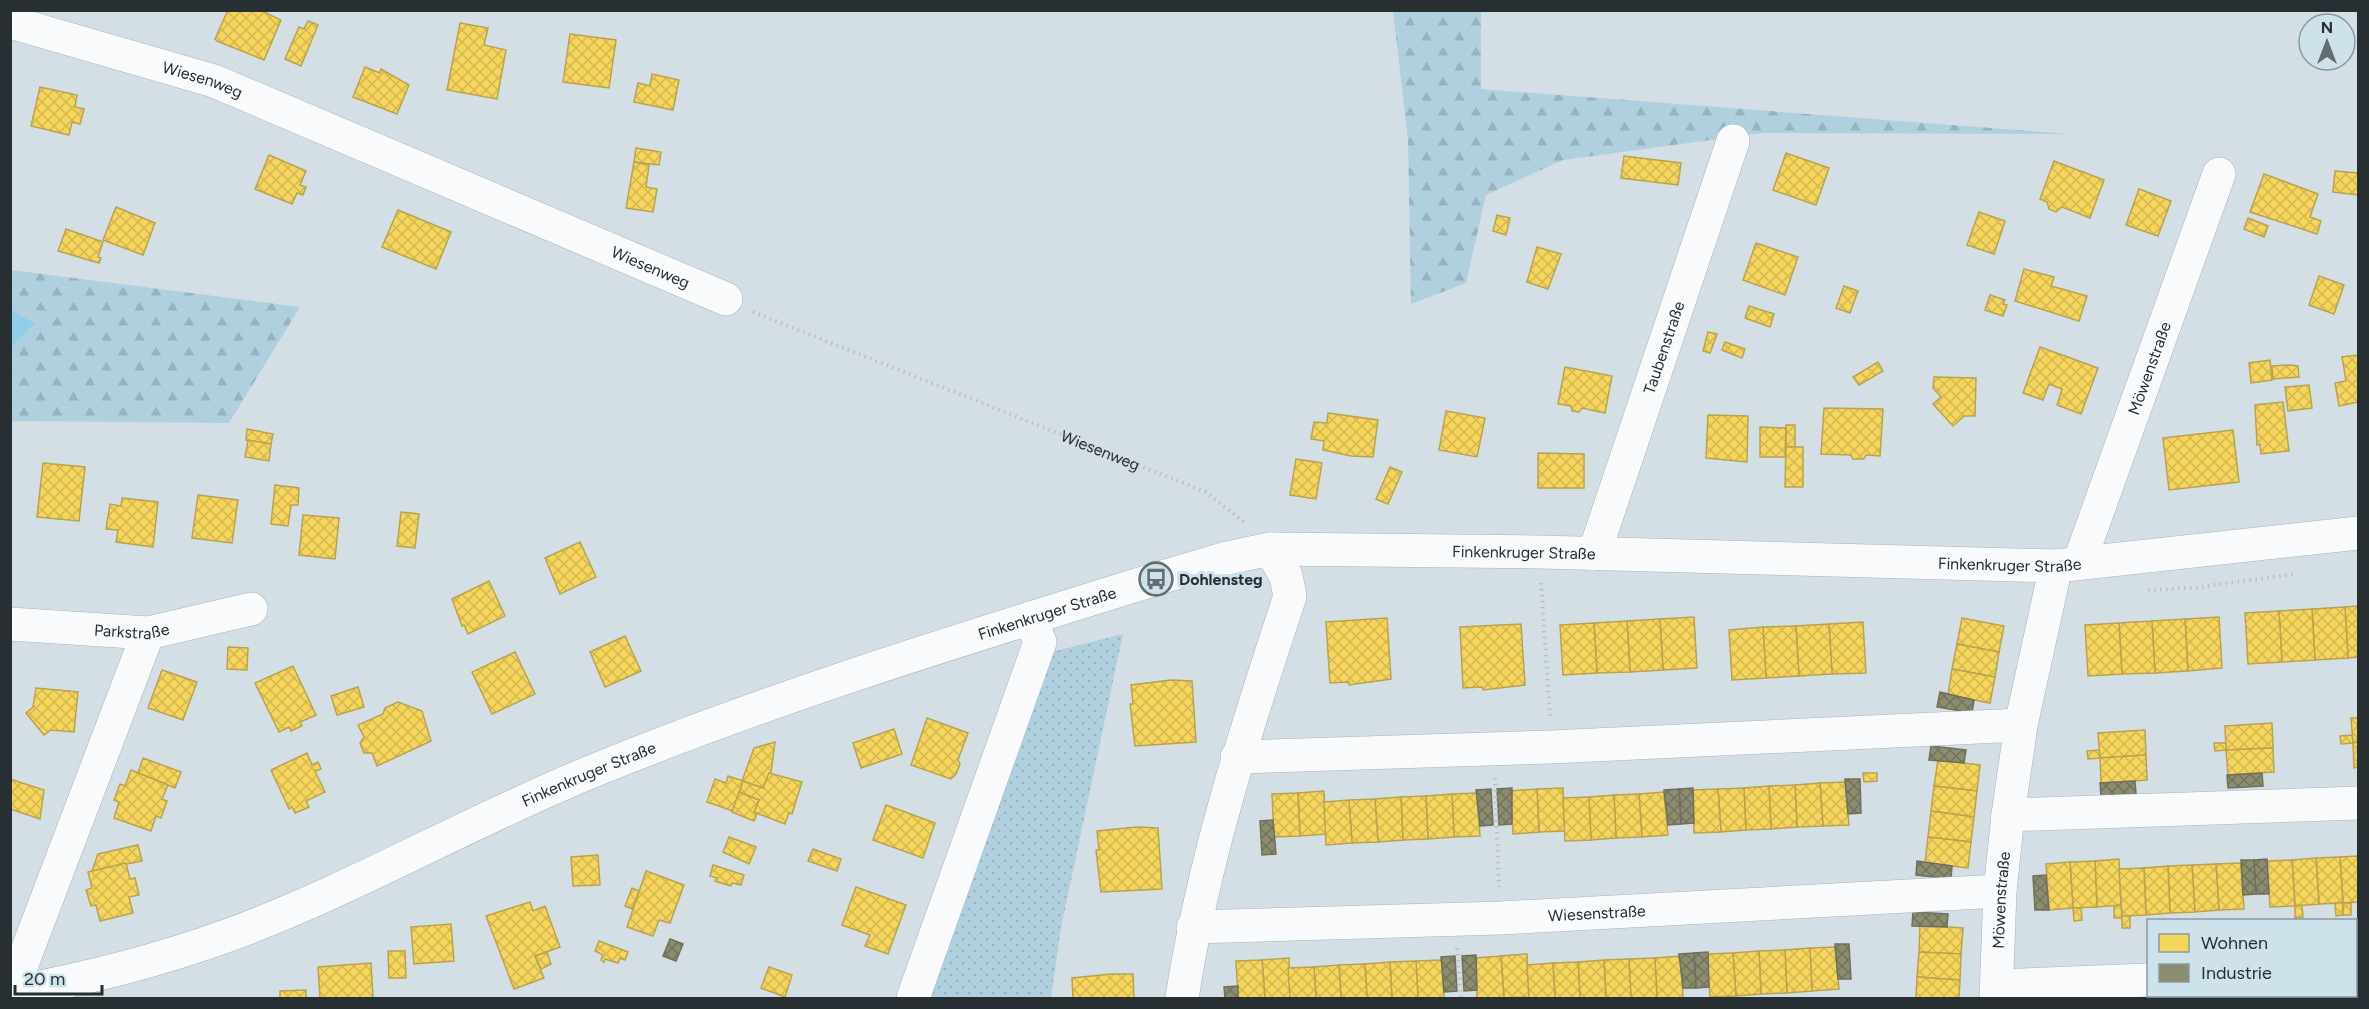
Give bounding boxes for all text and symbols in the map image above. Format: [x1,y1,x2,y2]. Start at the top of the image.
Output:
north arrow [2297,12,2357,72]
text: N [2321,18,2333,37]
street label: Wiesenweg [160,58,245,102]
street label: Wiesenweg [608,242,693,292]
street label: Taubenstraße [1640,298,1689,397]
street label: Möwenstraße [2124,319,2175,418]
street label: Wiesenweg [1058,426,1143,475]
street label: Finkenkruger Straße [1452,542,1596,564]
street label: Finkenkruger Straße [1938,554,2083,576]
bus stop icon: Dohlensteg [1138,561,1174,597]
place label: Dohlensteg [1179,570,1263,589]
street label: Finkenkruger Straße [976,583,1119,644]
street label: Parkstraße [93,619,171,643]
street label: Finkenkruger Straße [519,738,659,811]
street label: Möwenstraße [1989,850,2014,949]
street label: Wiesenstraße [1547,901,1646,925]
legend [2147,919,2357,997]
text: Wohnen [2201,932,2268,954]
scale bar [15,958,102,996]
text: Industrie [2201,962,2272,984]
text: 20 m [24,968,65,990]

